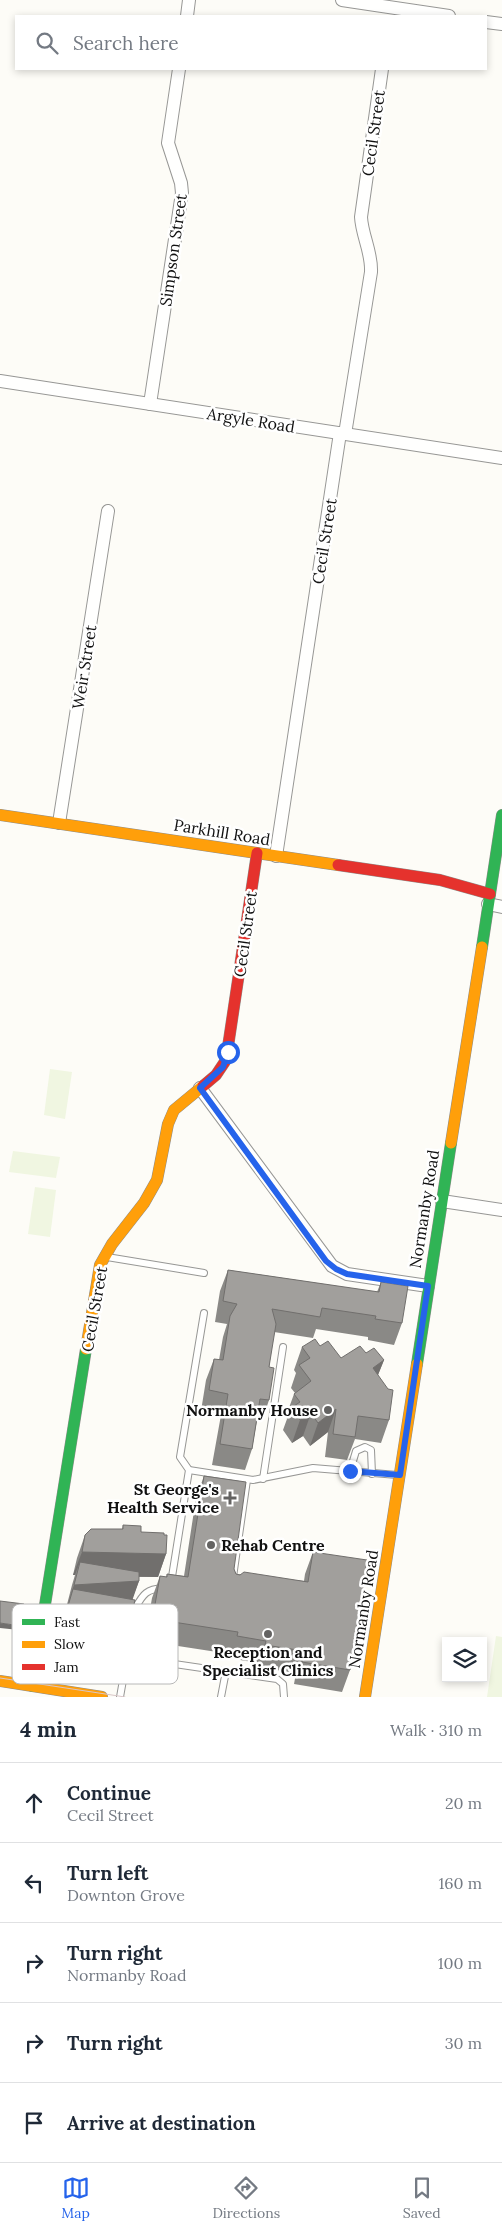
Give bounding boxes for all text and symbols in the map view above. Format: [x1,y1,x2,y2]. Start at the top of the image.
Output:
search box [15,15,487,70]
icon: search [33,29,61,57]
text: Search here [73,31,179,55]
street label: Cecil Street [357,88,389,177]
street label: Simpson Street [155,192,191,308]
street label: Argyle Road [205,403,297,437]
street label: Cecil Street [307,496,341,585]
street label: Weir Street [67,623,101,711]
street label: Parkhill Road [172,815,272,850]
street label: Cecil Street [229,889,261,978]
route start [217,1041,240,1064]
street label: Normanby Road [405,1148,443,1270]
street label: Cecil Street [77,1264,112,1353]
place label: Normanby House [186,1400,318,1420]
marker: Normanby House [322,1404,334,1416]
route end [339,1460,362,1483]
place label: St George's Health Service [107,1479,219,1517]
marker: St George's Health Service [223,1491,237,1505]
place label: Rehab Centre [221,1535,325,1555]
marker: Rehab Centre [205,1539,217,1551]
street label: Normanby Road [344,1548,382,1670]
legend [12,1604,178,1684]
text: Fast [54,1613,81,1631]
marker: Reception and Specialist Clinics [262,1628,274,1640]
text: Slow [54,1635,86,1653]
map controls [442,1637,487,1682]
button: layers [442,1637,487,1682]
place label: Reception and Specialist Clinics [202,1642,334,1680]
text: Jam [53,1658,79,1676]
text: 4 min [20,1716,77,1743]
text: Walk · 310 m [390,1720,482,1740]
text: Continue [67,1781,151,1805]
icon: ahead [20,1789,48,1817]
text: 20 m [445,1793,482,1813]
text: Cecil Street [67,1805,154,1825]
text: Turn left [67,1861,148,1885]
icon: left [20,1869,48,1897]
text: 160 m [438,1873,482,1893]
text: Downton Grove [67,1885,185,1905]
text: Turn right [67,1941,163,1965]
icon: right [20,1949,48,1977]
text: 100 m [438,1953,482,1973]
text: Normanby Road [67,1965,187,1985]
icon: right [20,2029,48,2057]
text: Turn right [67,2031,163,2055]
text: 30 m [445,2033,482,2053]
icon: arrive [20,2109,48,2137]
text: Arrive at destination [67,2111,256,2135]
tab: Map [61,2174,90,2222]
tab: Directions [212,2174,280,2222]
tab: Saved [403,2174,441,2222]

